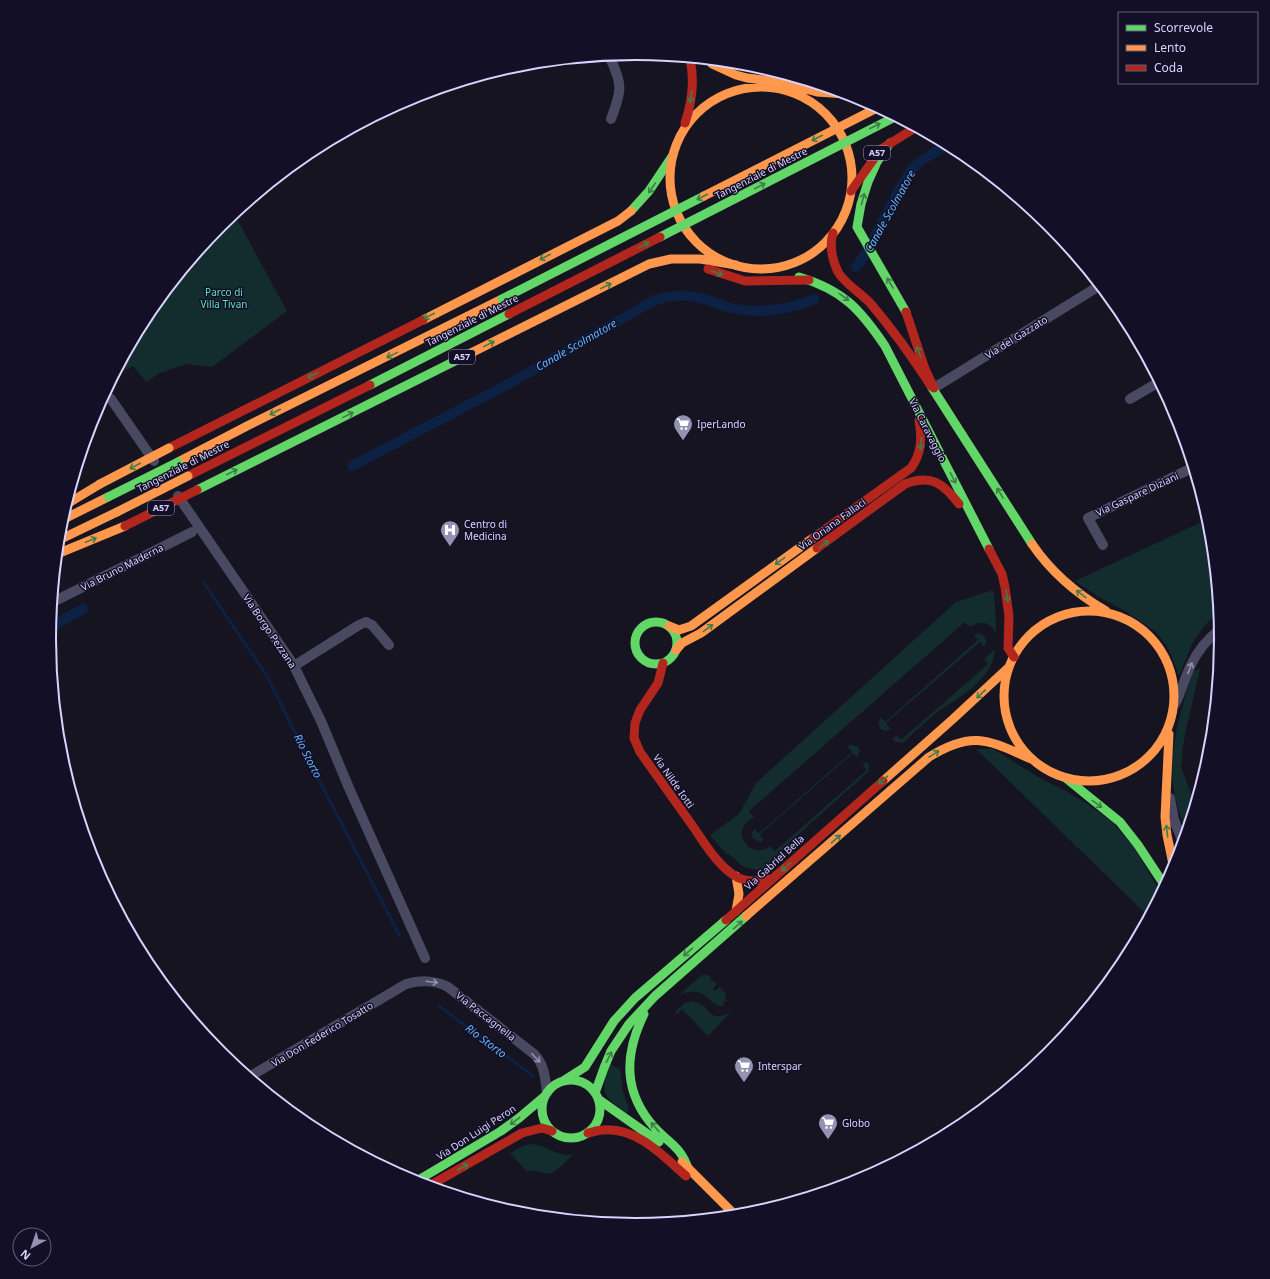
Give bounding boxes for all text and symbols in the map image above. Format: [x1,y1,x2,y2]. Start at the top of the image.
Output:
legend [1118,12,1258,84]
text: Scorrevole [1154,19,1213,36]
text: Lento [1154,39,1186,56]
text: Coda [1154,59,1183,76]
one-way arrow [687,90,695,103]
one-way arrow [869,122,881,130]
one-way arrow [812,135,824,142]
street label: Tangenziale di Mestre [712,143,810,202]
road number: A57 [864,146,890,160]
water label: Canale Scolmatore [861,167,919,254]
one-way arrow [753,181,765,189]
one-way arrow [648,182,656,193]
one-way arrow [860,193,867,206]
one-way arrow [696,194,708,201]
one-way arrow [638,241,650,248]
one-way arrow [539,254,551,262]
one-way arrow [711,269,723,277]
one-way arrow [885,277,893,289]
one-way arrow [599,282,611,289]
park label: Parco di Villa Tivan [201,285,247,311]
street label: Tangenziale di Mestre [423,290,521,349]
one-way arrow [838,292,849,301]
street label: Via del Gazzato [982,312,1050,362]
one-way arrow [423,313,435,320]
water label: Canale Scolmatore [532,315,620,374]
one-way arrow [483,340,495,347]
one-way arrow [915,346,922,359]
road number: A57 [449,350,475,364]
one-way arrow [386,352,398,359]
one-way arrow [307,371,319,379]
street label: Via Caravaggio [906,396,950,464]
one-way arrow [270,409,282,416]
one-way arrow [342,410,354,418]
supermarket icon: IperLando [672,413,694,441]
place label: IperLando [697,417,746,431]
street label: Tangenziale di Mestre [134,436,232,495]
one-way arrow [917,437,924,450]
one-way arrow [129,463,141,470]
one-way arrow [225,468,237,476]
street label: Via Gaspare Diziani [1093,469,1181,519]
one-way arrow [950,472,957,484]
one-way arrow [996,488,1004,499]
street label: Via Oriana Fallaci [795,495,869,553]
road number: A57 [148,501,174,515]
place label: Centro di Medicina [464,517,507,543]
hospital icon: Centro di Medicina [439,519,461,547]
one-way arrow [85,536,97,544]
one-way arrow [819,539,830,548]
street label: Via Bruno Maderna [78,540,166,594]
one-way arrow [775,557,786,566]
one-way arrow [1003,589,1011,602]
one-way arrow [1075,590,1086,598]
street label: Via Borgo Pezzana [240,591,300,671]
one-way arrow [702,624,713,632]
one-way arrow [1186,663,1194,675]
one-way arrow [976,689,986,699]
water label: Rio Storto [291,731,326,780]
one-way arrow [928,750,939,758]
street label: Via Nilde Iotti [650,751,698,811]
one-way arrow [878,776,889,785]
one-way arrow [1091,800,1102,808]
one-way arrow [1163,825,1170,838]
street label: Via Gabriel Bella [741,831,807,893]
one-way arrow [830,834,841,843]
one-way arrow [781,862,791,871]
one-way arrow [733,920,743,929]
one-way arrow [683,948,693,957]
one-way arrow [426,978,439,986]
street label: Via Paccagnella [453,988,519,1044]
street label: Via Don Federico Tosatto [269,998,375,1070]
water label: Rio Storto [463,1020,510,1061]
one-way arrow [606,1051,613,1063]
one-way arrow [532,1053,541,1063]
supermarket icon: Interspar [733,1055,755,1083]
place label: Interspar [758,1059,802,1073]
street label: Via Don Luigi Peron [434,1101,518,1163]
supermarket icon: Globo [817,1112,839,1140]
one-way arrow [510,1116,521,1125]
place label: Globo [842,1116,870,1130]
one-way arrow [651,1123,660,1133]
one-way arrow [457,1162,469,1170]
north arrow [12,1227,52,1267]
text: N [17,1246,34,1264]

